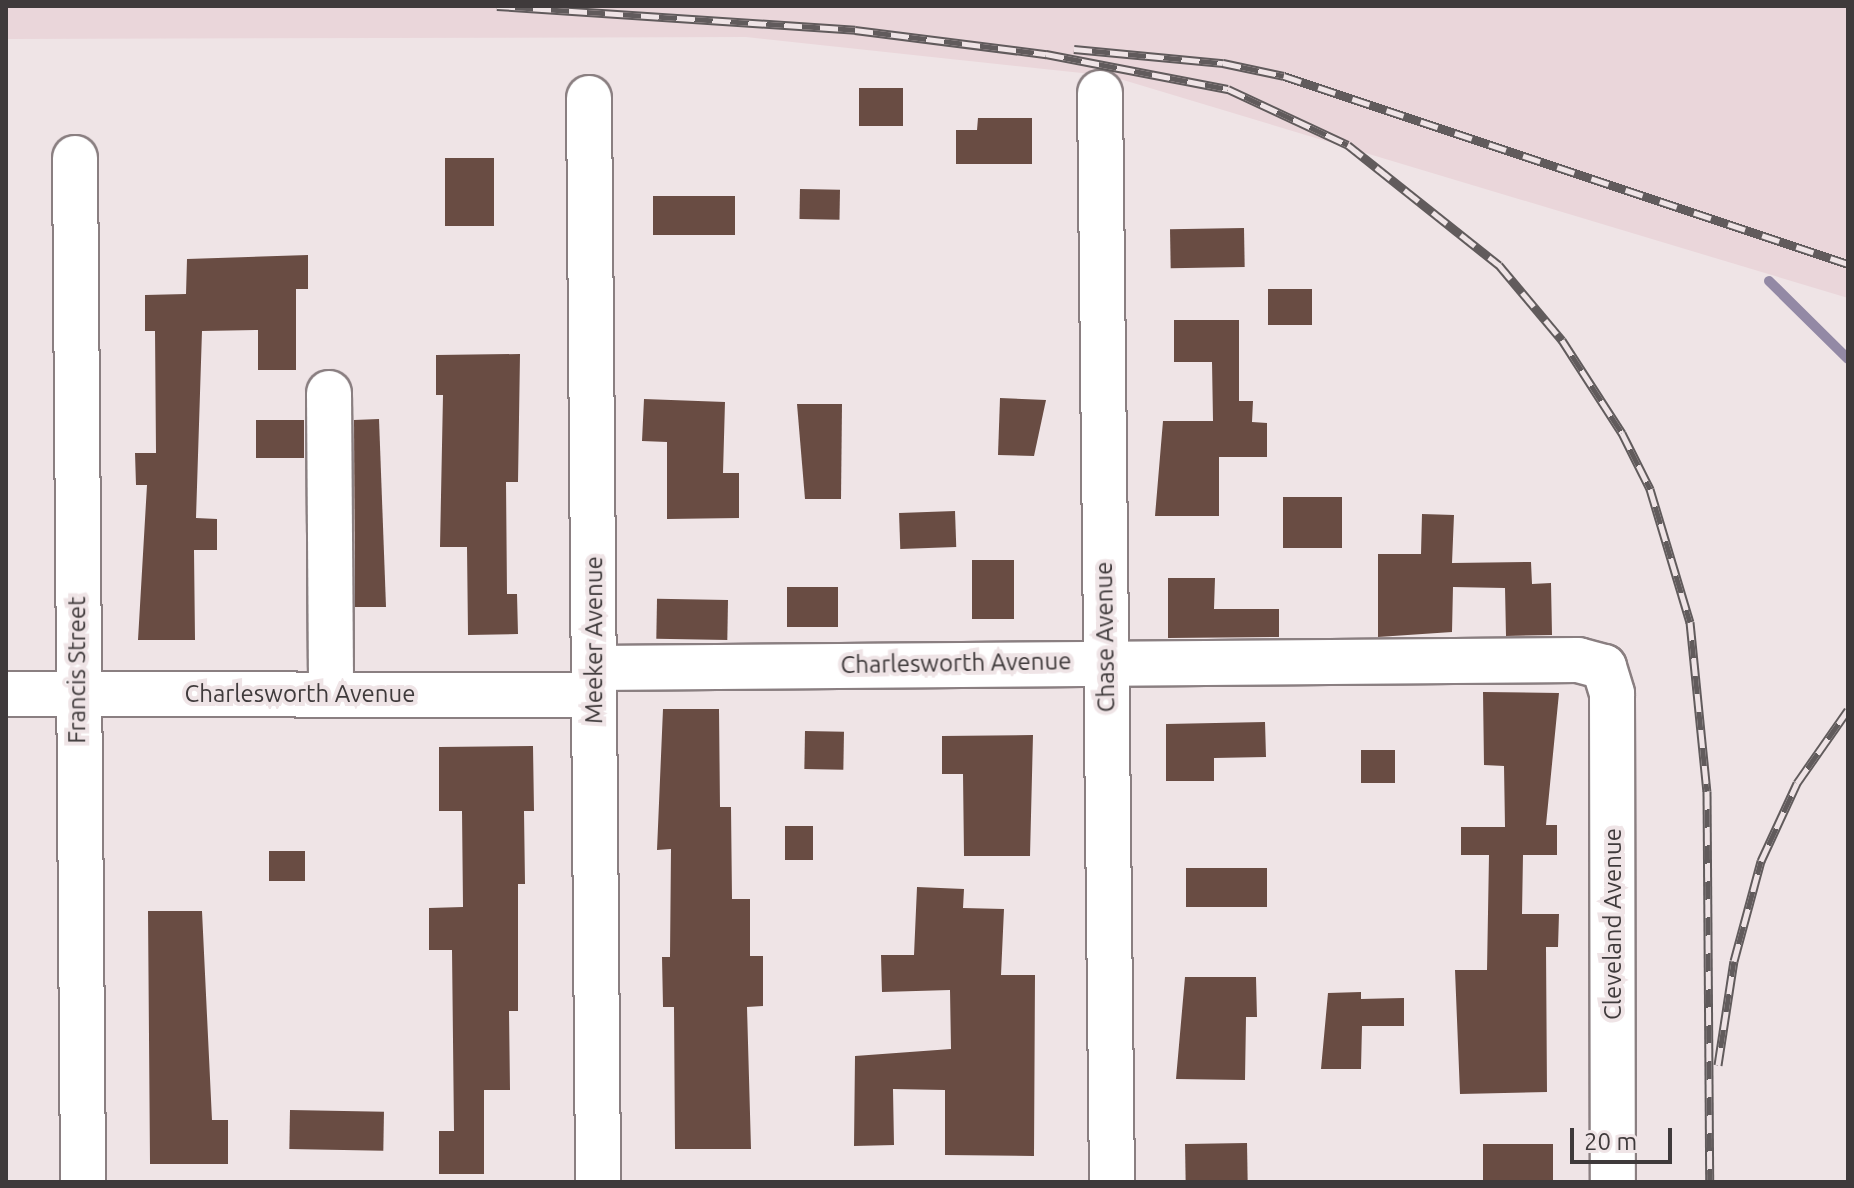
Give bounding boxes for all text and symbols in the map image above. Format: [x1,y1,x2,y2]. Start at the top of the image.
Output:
street label: Meeker Avenue [580,556,608,724]
street label: Chase Avenue [1089,561,1121,713]
street label: Francis Street [63,596,91,744]
street label: Charlesworth Avenue [840,647,1072,679]
street label: Charlesworth Avenue [184,680,416,708]
street label: Cleveland Avenue [1599,828,1627,1020]
scale bar [1574,1112,1676,1162]
text: 20 m [1584,1128,1637,1155]

